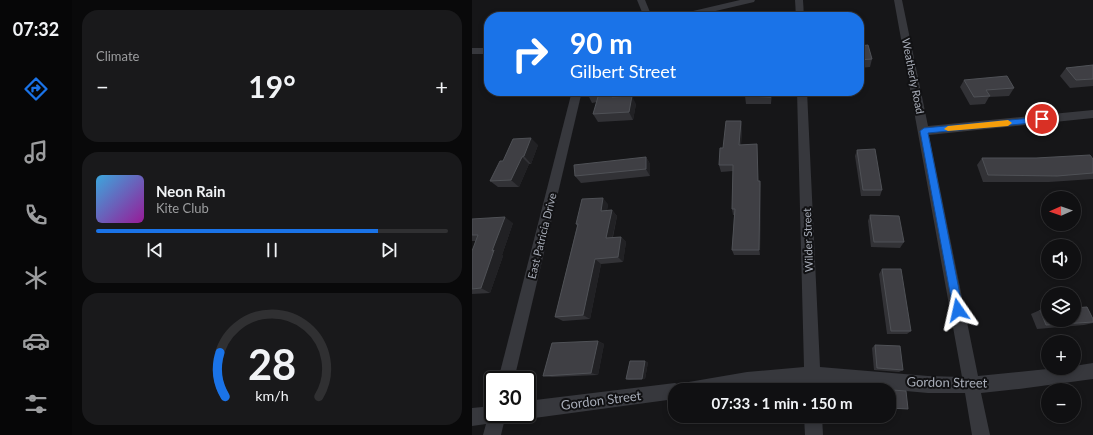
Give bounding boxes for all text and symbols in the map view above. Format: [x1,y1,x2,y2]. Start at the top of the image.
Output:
text: 07:32 [13,18,59,40]
text: 90 m [570,26,633,60]
icon: right [504,28,556,80]
street label: Weatherly Road [900,37,927,115]
text: Climate [96,48,139,64]
text: Gilbert Street [570,60,676,82]
text: 19° [248,68,296,104]
text: − [96,73,109,100]
text: + [435,73,448,100]
icon: directions [22,75,50,103]
pin [1025,102,1059,136]
icon: arrive [1031,108,1053,130]
icon: music [22,138,50,166]
text: Neon Rain [156,182,225,200]
street label: East Patricia Drive [525,191,559,280]
north arrow [1041,191,1081,231]
map controls [1041,191,1081,423]
text: Kite Club [156,200,209,216]
icon: phone [22,201,50,229]
street label: Wilder Street [800,208,815,272]
icon: previous [144,239,166,261]
icon: pause [261,239,283,261]
icon: next [378,239,400,261]
button: sound [1041,239,1081,279]
icon: climate [22,264,50,292]
button: layers [1041,287,1081,327]
position arrow [937,289,979,331]
icon: car [22,327,50,355]
button: + [1041,335,1081,375]
text: 28 [248,339,296,389]
speed limit sign: 30 [484,371,536,423]
street label: Gordon Street [906,373,988,391]
button: − [1041,383,1081,423]
text: km/h [255,387,289,404]
street label: Gordon Street [560,387,642,413]
icon: filters [22,390,50,418]
text: 07:33 · 1 min · 150 m [712,394,852,412]

